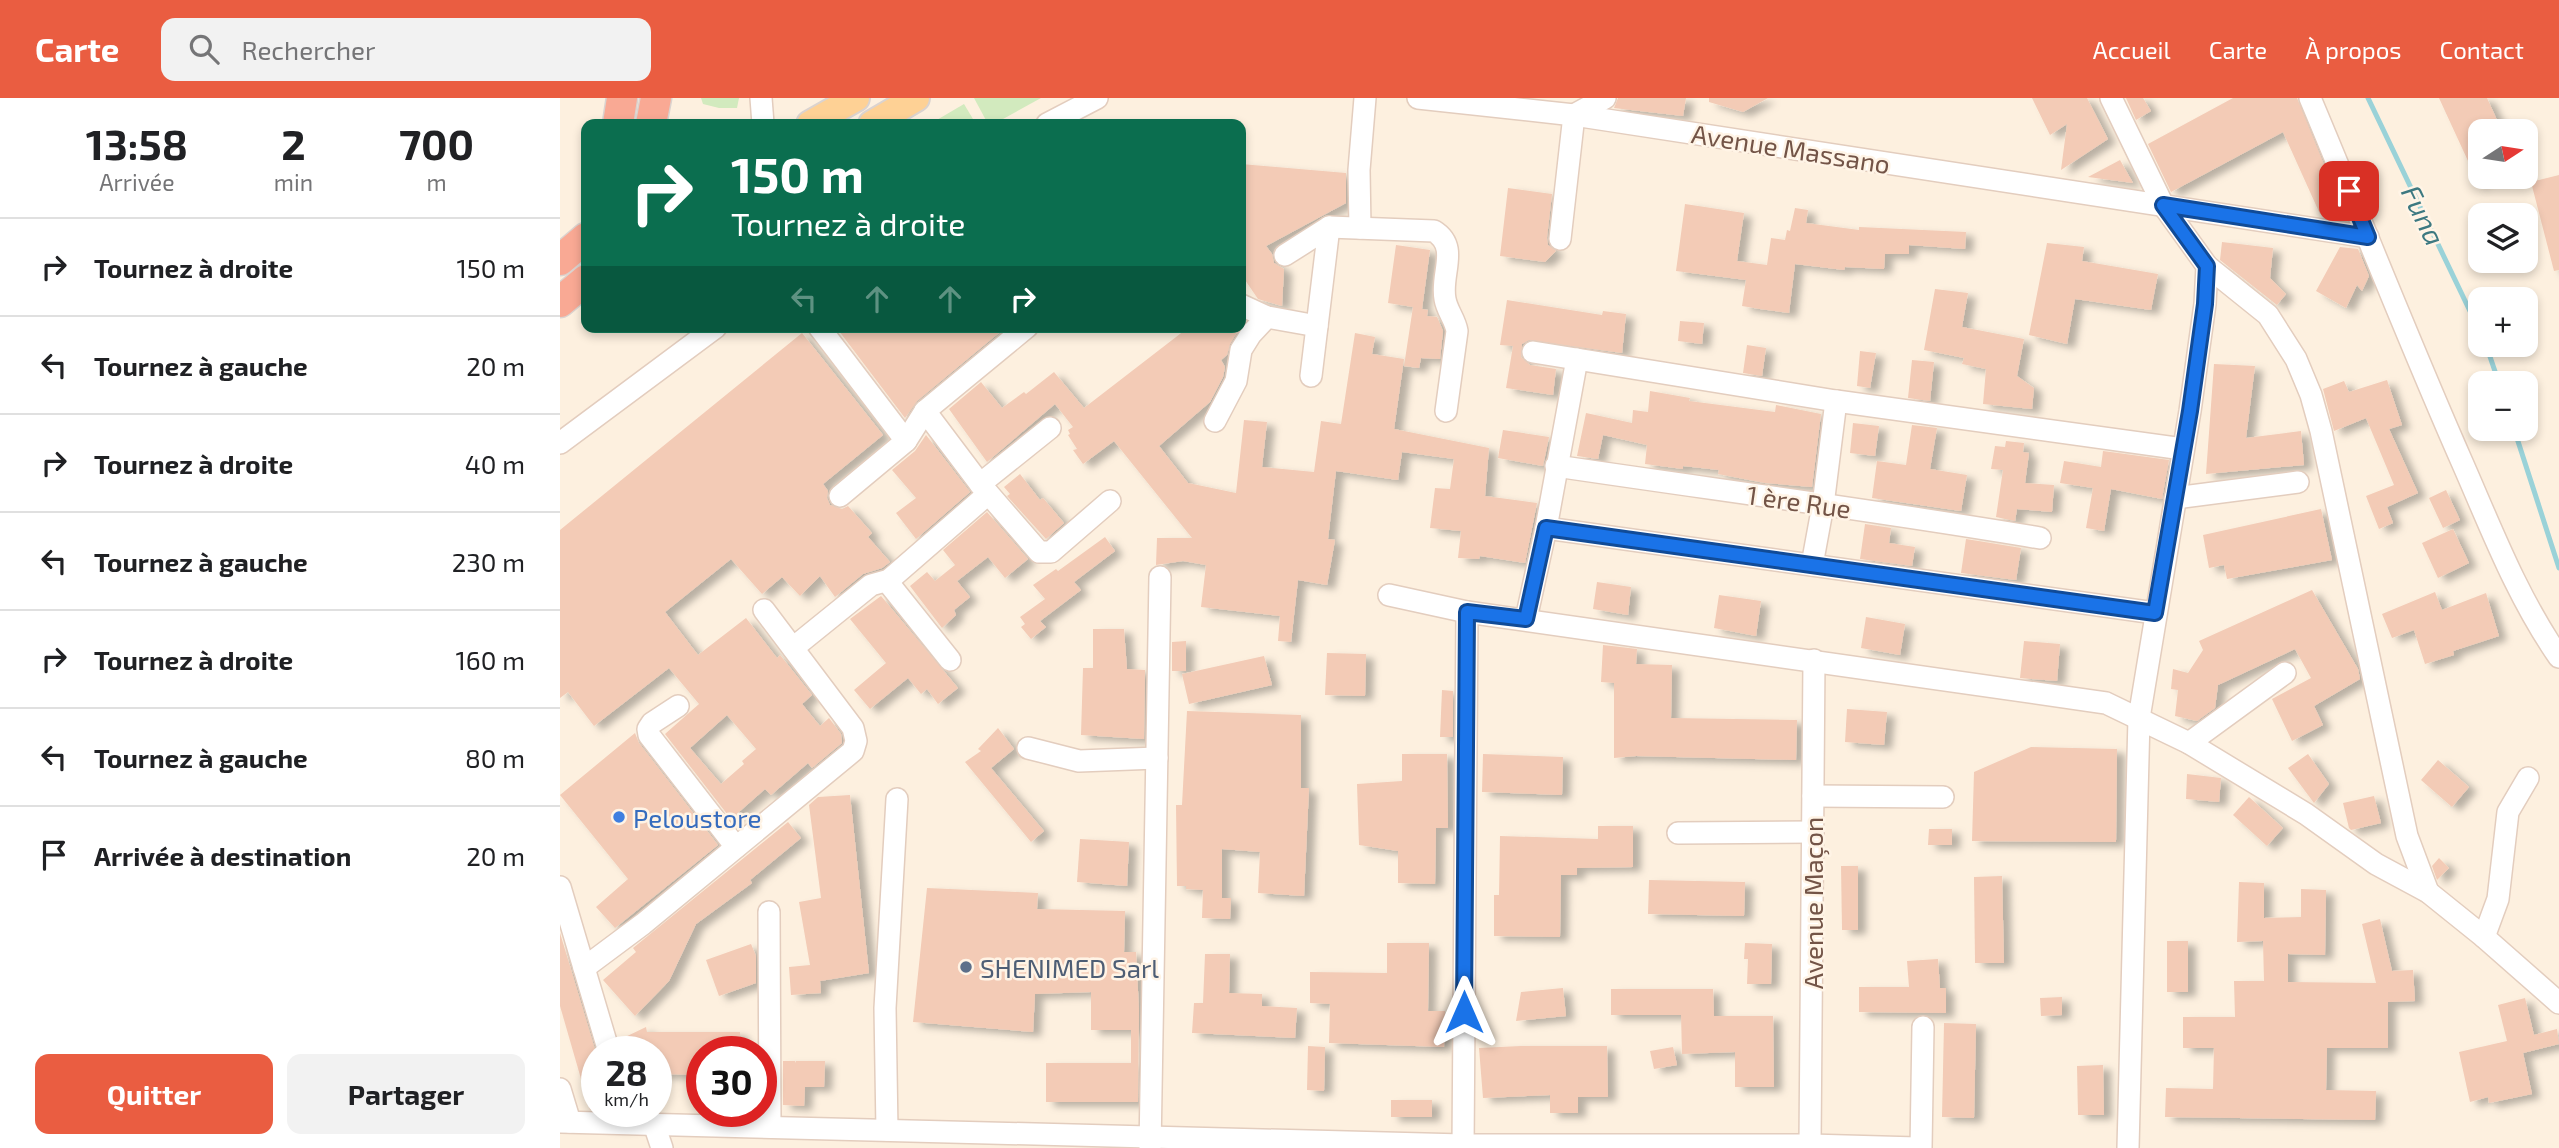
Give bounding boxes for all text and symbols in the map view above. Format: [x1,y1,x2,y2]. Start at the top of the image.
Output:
search box [161,18,651,81]
text: Carte [35,29,119,69]
icon: search [185,30,223,68]
text: Rechercher [241,34,375,65]
text: Accueil [2093,35,2171,64]
text: Carte [2209,35,2267,64]
text: À propos [2305,35,2402,64]
text: Contact [2440,35,2524,64]
street label: Avenue Massano [1690,117,1892,179]
text: 13:58 [86,118,188,168]
text: 2 [281,118,306,168]
text: 700 [399,118,474,168]
north arrow [2468,119,2538,189]
map controls [2468,119,2538,441]
text: 150 m [731,144,864,203]
icon: right [616,147,707,238]
pin [2319,161,2379,221]
text: Arrivée [99,168,175,196]
text: min [274,168,313,196]
text: m [426,168,447,196]
icon: arrive [2330,172,2368,210]
water label: Funa [2395,179,2453,251]
button: layers [2468,203,2538,273]
text: Tournez à droite [731,204,965,242]
icon: right [35,248,73,286]
text: Tournez à droite [94,252,293,283]
text: 150 m [456,252,525,283]
icon: left [785,280,823,318]
icon: ahead [858,280,896,318]
icon: ahead [931,280,969,318]
icon: right [1004,280,1042,318]
button: + [2468,287,2538,357]
icon: left [35,346,73,384]
text: Tournez à gauche [94,350,308,381]
text: 20 m [466,350,525,381]
button: − [2468,371,2538,441]
icon: right [35,444,73,482]
text: Tournez à droite [94,448,293,479]
text: 40 m [465,448,525,479]
street label: 1 ère Rue [1745,478,1853,524]
icon: left [35,542,73,580]
text: Tournez à gauche [94,546,308,577]
text: 230 m [452,546,525,577]
icon: right [35,640,73,678]
text: Tournez à droite [94,644,293,675]
text: 160 m [456,644,525,675]
icon: left [35,738,73,776]
text: Tournez à gauche [94,742,308,773]
text: 80 m [465,742,525,773]
place label: Peloustore [633,802,761,833]
marker: Peloustore [611,809,627,825]
street label: Avenue Maçon [1797,817,1830,989]
icon: arrive [35,836,73,874]
text: Arrivée à destination [94,840,351,871]
text: 20 m [466,840,525,871]
place label: SHENIMED Sarl [980,952,1159,983]
marker: SHENIMED Sarl [958,959,974,975]
position arrow [1427,975,1501,1049]
speed limit sign: 30 [686,1036,777,1127]
text: 28 [605,1051,648,1093]
button: Quitter [35,1054,273,1134]
button: Partager [287,1054,525,1134]
text: km/h [604,1088,649,1110]

